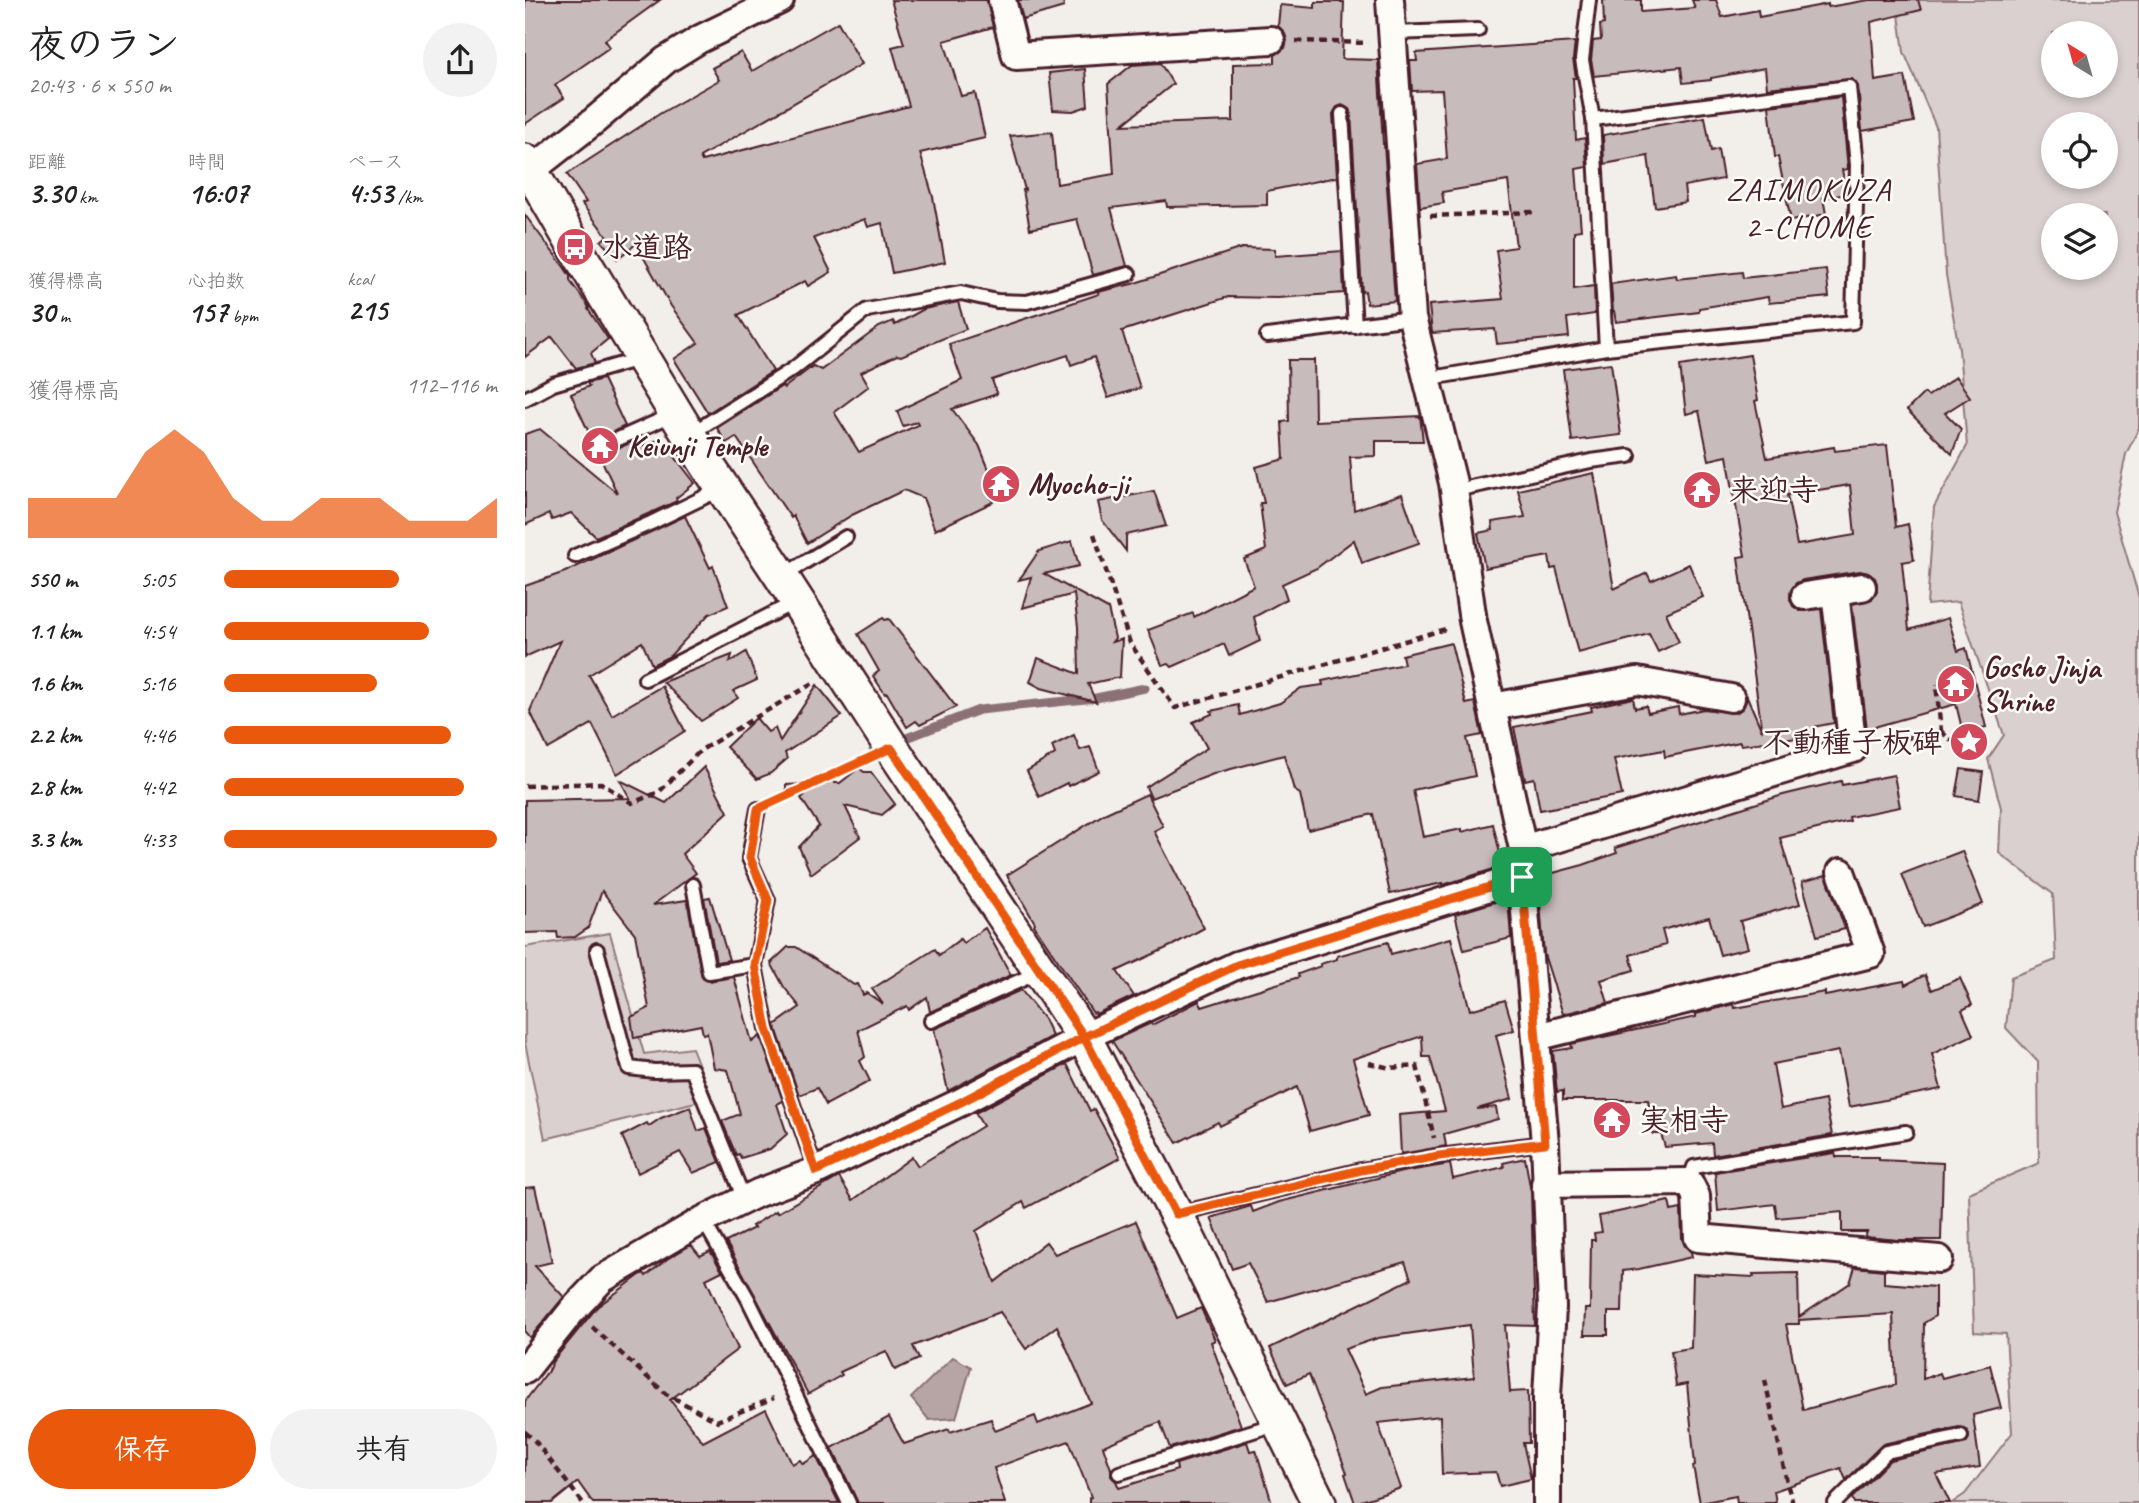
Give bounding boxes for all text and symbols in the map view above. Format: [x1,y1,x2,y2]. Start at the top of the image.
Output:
text: 夜のラン [28,21,180,68]
north arrow [2041,21,2117,98]
map controls [2041,21,2118,280]
button: share [423,23,497,97]
text: 20:43 · 6 × 550 m [28,71,171,100]
button: locate [2041,112,2118,189]
text: 距離 [28,150,66,174]
text: 時間 [188,150,226,174]
text: ペース [347,150,403,174]
district label: ZAIMOKUZA 2-CHOME [1726,169,1892,247]
text: 3.30 [28,174,74,212]
text: 16:07 [188,174,248,212]
text: 4:53 [347,174,393,212]
text: km [74,185,98,209]
text: /km [393,185,423,209]
button: layers [2041,203,2118,280]
bus stop icon: 水道路 [554,226,596,268]
place label: 水道路 [602,228,692,266]
text: kcal [347,267,372,291]
text: 獲得標高 [28,269,104,293]
text: 心拍数 [188,269,245,293]
text: 215 [347,291,387,329]
text: 30 [28,293,55,331]
text: 157 [188,293,228,331]
text: m [55,304,70,328]
text: bpm [228,304,258,328]
text: 112–116 m [406,371,497,400]
text: 獲得標高 [28,376,120,405]
temple icon: Keiunji Temple [579,425,621,467]
place label: Keiunji Temple [627,427,769,465]
temple icon: Myocho-ji [980,463,1022,505]
place label: Myocho-ji [1028,465,1132,503]
temple icon: 来迎寺 [1681,469,1723,511]
place label: 来迎寺 [1729,471,1819,509]
text: 550 m [28,565,77,594]
text: 5:05 [140,565,176,594]
text: 1.1 km [28,617,82,646]
text: 4:54 [140,617,176,646]
place label: Gosho Jinja Shrine [1983,648,2103,720]
temple icon: Gosho Jinja Shrine [1935,663,1977,705]
text: 1.6 km [28,669,82,698]
text: 5:16 [140,669,176,698]
text: 2.2 km [28,721,82,750]
text: 4:46 [140,721,176,750]
place icon: 不動種子板碑 [1948,721,1990,763]
place label: 不動種子板碑 [1762,723,1942,761]
text: 2.8 km [28,773,82,802]
text: 4:42 [140,773,176,802]
text: 3.3 km [28,825,82,854]
text: 4:33 [140,825,176,854]
pin [1492,847,1552,907]
icon: arrive [1503,858,1541,896]
temple icon: 実相寺 [1591,1099,1633,1141]
place label: 実相寺 [1639,1101,1729,1139]
button: 保存 [28,1409,256,1489]
button: 共有 [270,1409,497,1489]

